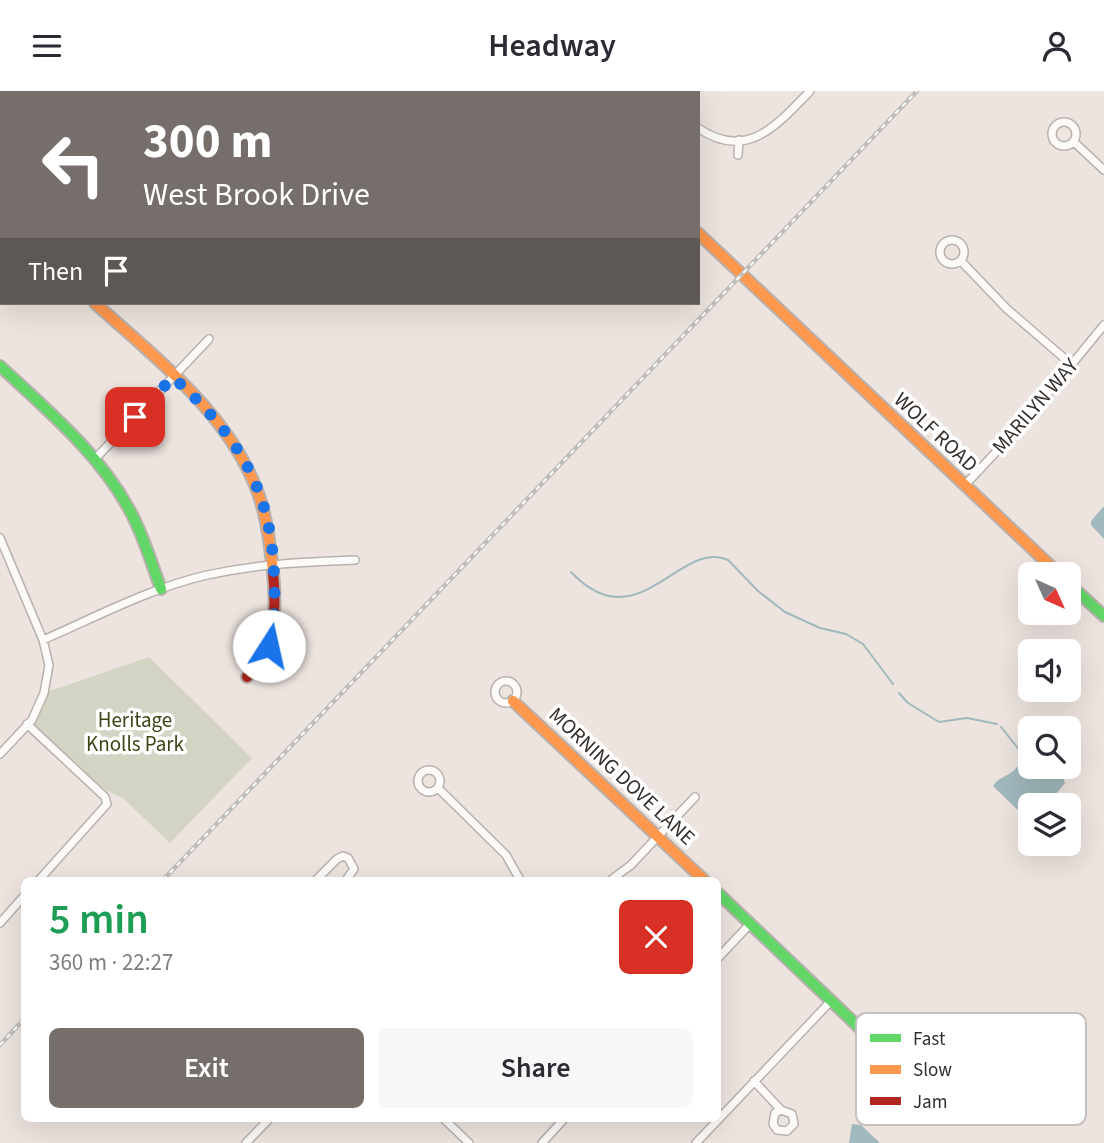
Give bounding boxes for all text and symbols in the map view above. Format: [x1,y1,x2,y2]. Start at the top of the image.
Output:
text: Headway [488,23,616,69]
icon: menu [28,27,66,65]
icon: person [1038,27,1076,65]
text: 300 m [143,107,272,177]
icon: left [28,119,119,210]
text: West Brook Drive [143,172,370,218]
icon: arrive [97,252,135,290]
text: Then [28,253,83,290]
street label: MARILYN WAY [985,351,1086,460]
street label: WOLF ROAD [887,385,985,479]
pin [105,387,165,447]
icon: arrive [116,398,154,436]
north arrow [1018,562,1082,625]
map controls [1018,562,1081,856]
position arrow [232,609,306,683]
button: sound [1018,639,1081,702]
street label: MORNING DOVE LANE [542,700,702,852]
park label: Heritage Knolls Park [86,705,185,759]
button: search [1018,716,1081,779]
button: layers [1018,793,1081,856]
text: 5 min [49,890,149,950]
button: close [619,900,693,974]
text: 360 m · 22:27 [49,946,173,979]
legend [856,1013,1086,1125]
text: Fast [913,1026,946,1053]
button: Exit [49,1028,364,1108]
button: Share [378,1028,693,1108]
text: Slow [913,1057,952,1084]
text: Jam [913,1089,947,1116]

